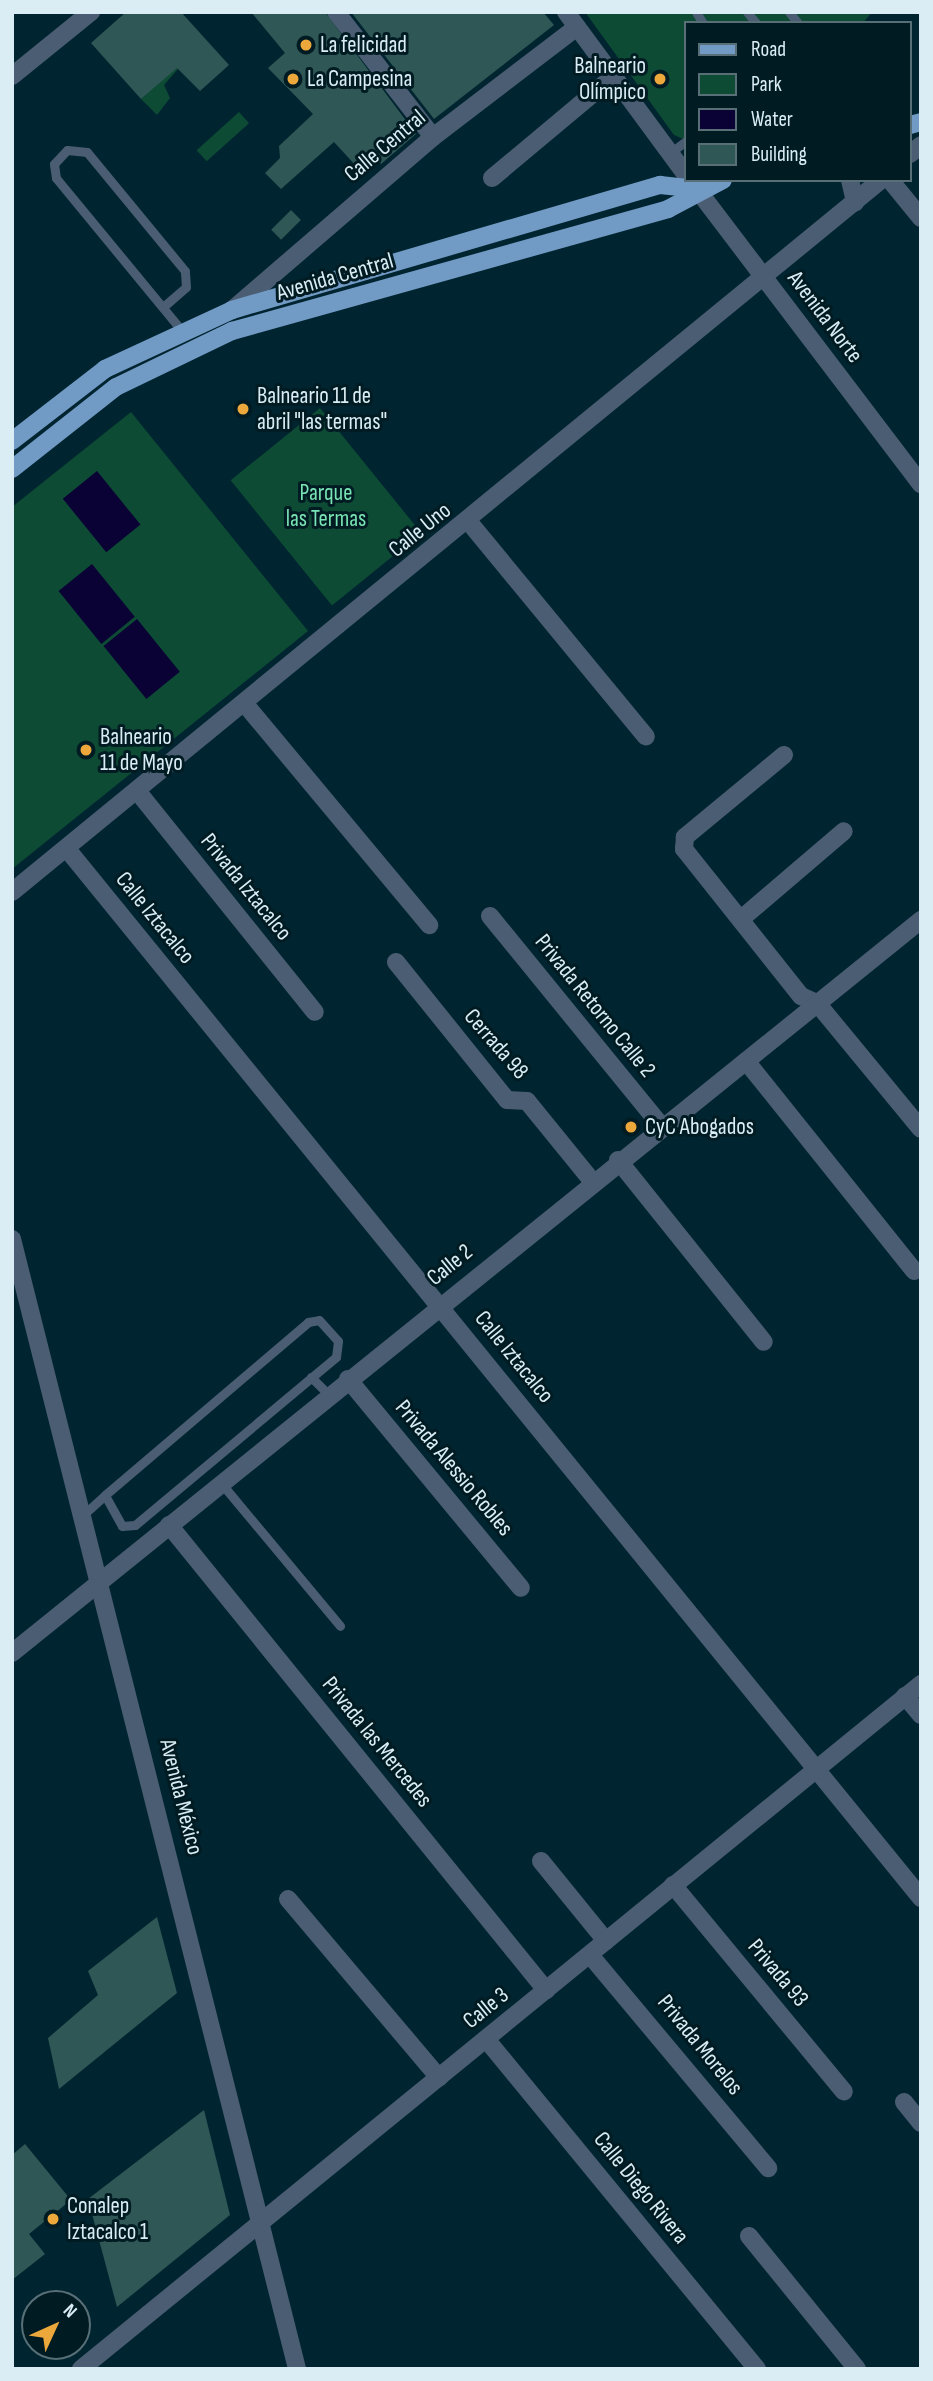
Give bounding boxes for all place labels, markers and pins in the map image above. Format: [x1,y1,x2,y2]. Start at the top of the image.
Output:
place label: La felicidad [320,31,407,59]
marker: La felicidad [298,37,314,53]
place label: Balneario Olímpico [574,52,646,106]
place label: La Campesina [307,65,412,93]
marker: La Campesina [285,71,301,87]
marker: Balneario Olímpico [652,71,668,87]
place label: Balneario 11 de abril "las termas" [257,382,387,436]
marker: Balneario 11 de abril "las termas" [235,401,251,417]
place label: Balneario 11 de Mayo [100,723,183,777]
marker: Balneario 11 de Mayo [78,742,94,758]
place label: CyC Abogados [645,1113,754,1141]
marker: CyC Abogados [623,1119,639,1135]
place label: Conalep Iztacalco 1 [67,2192,148,2246]
marker: Conalep Iztacalco 1 [45,2211,61,2227]

